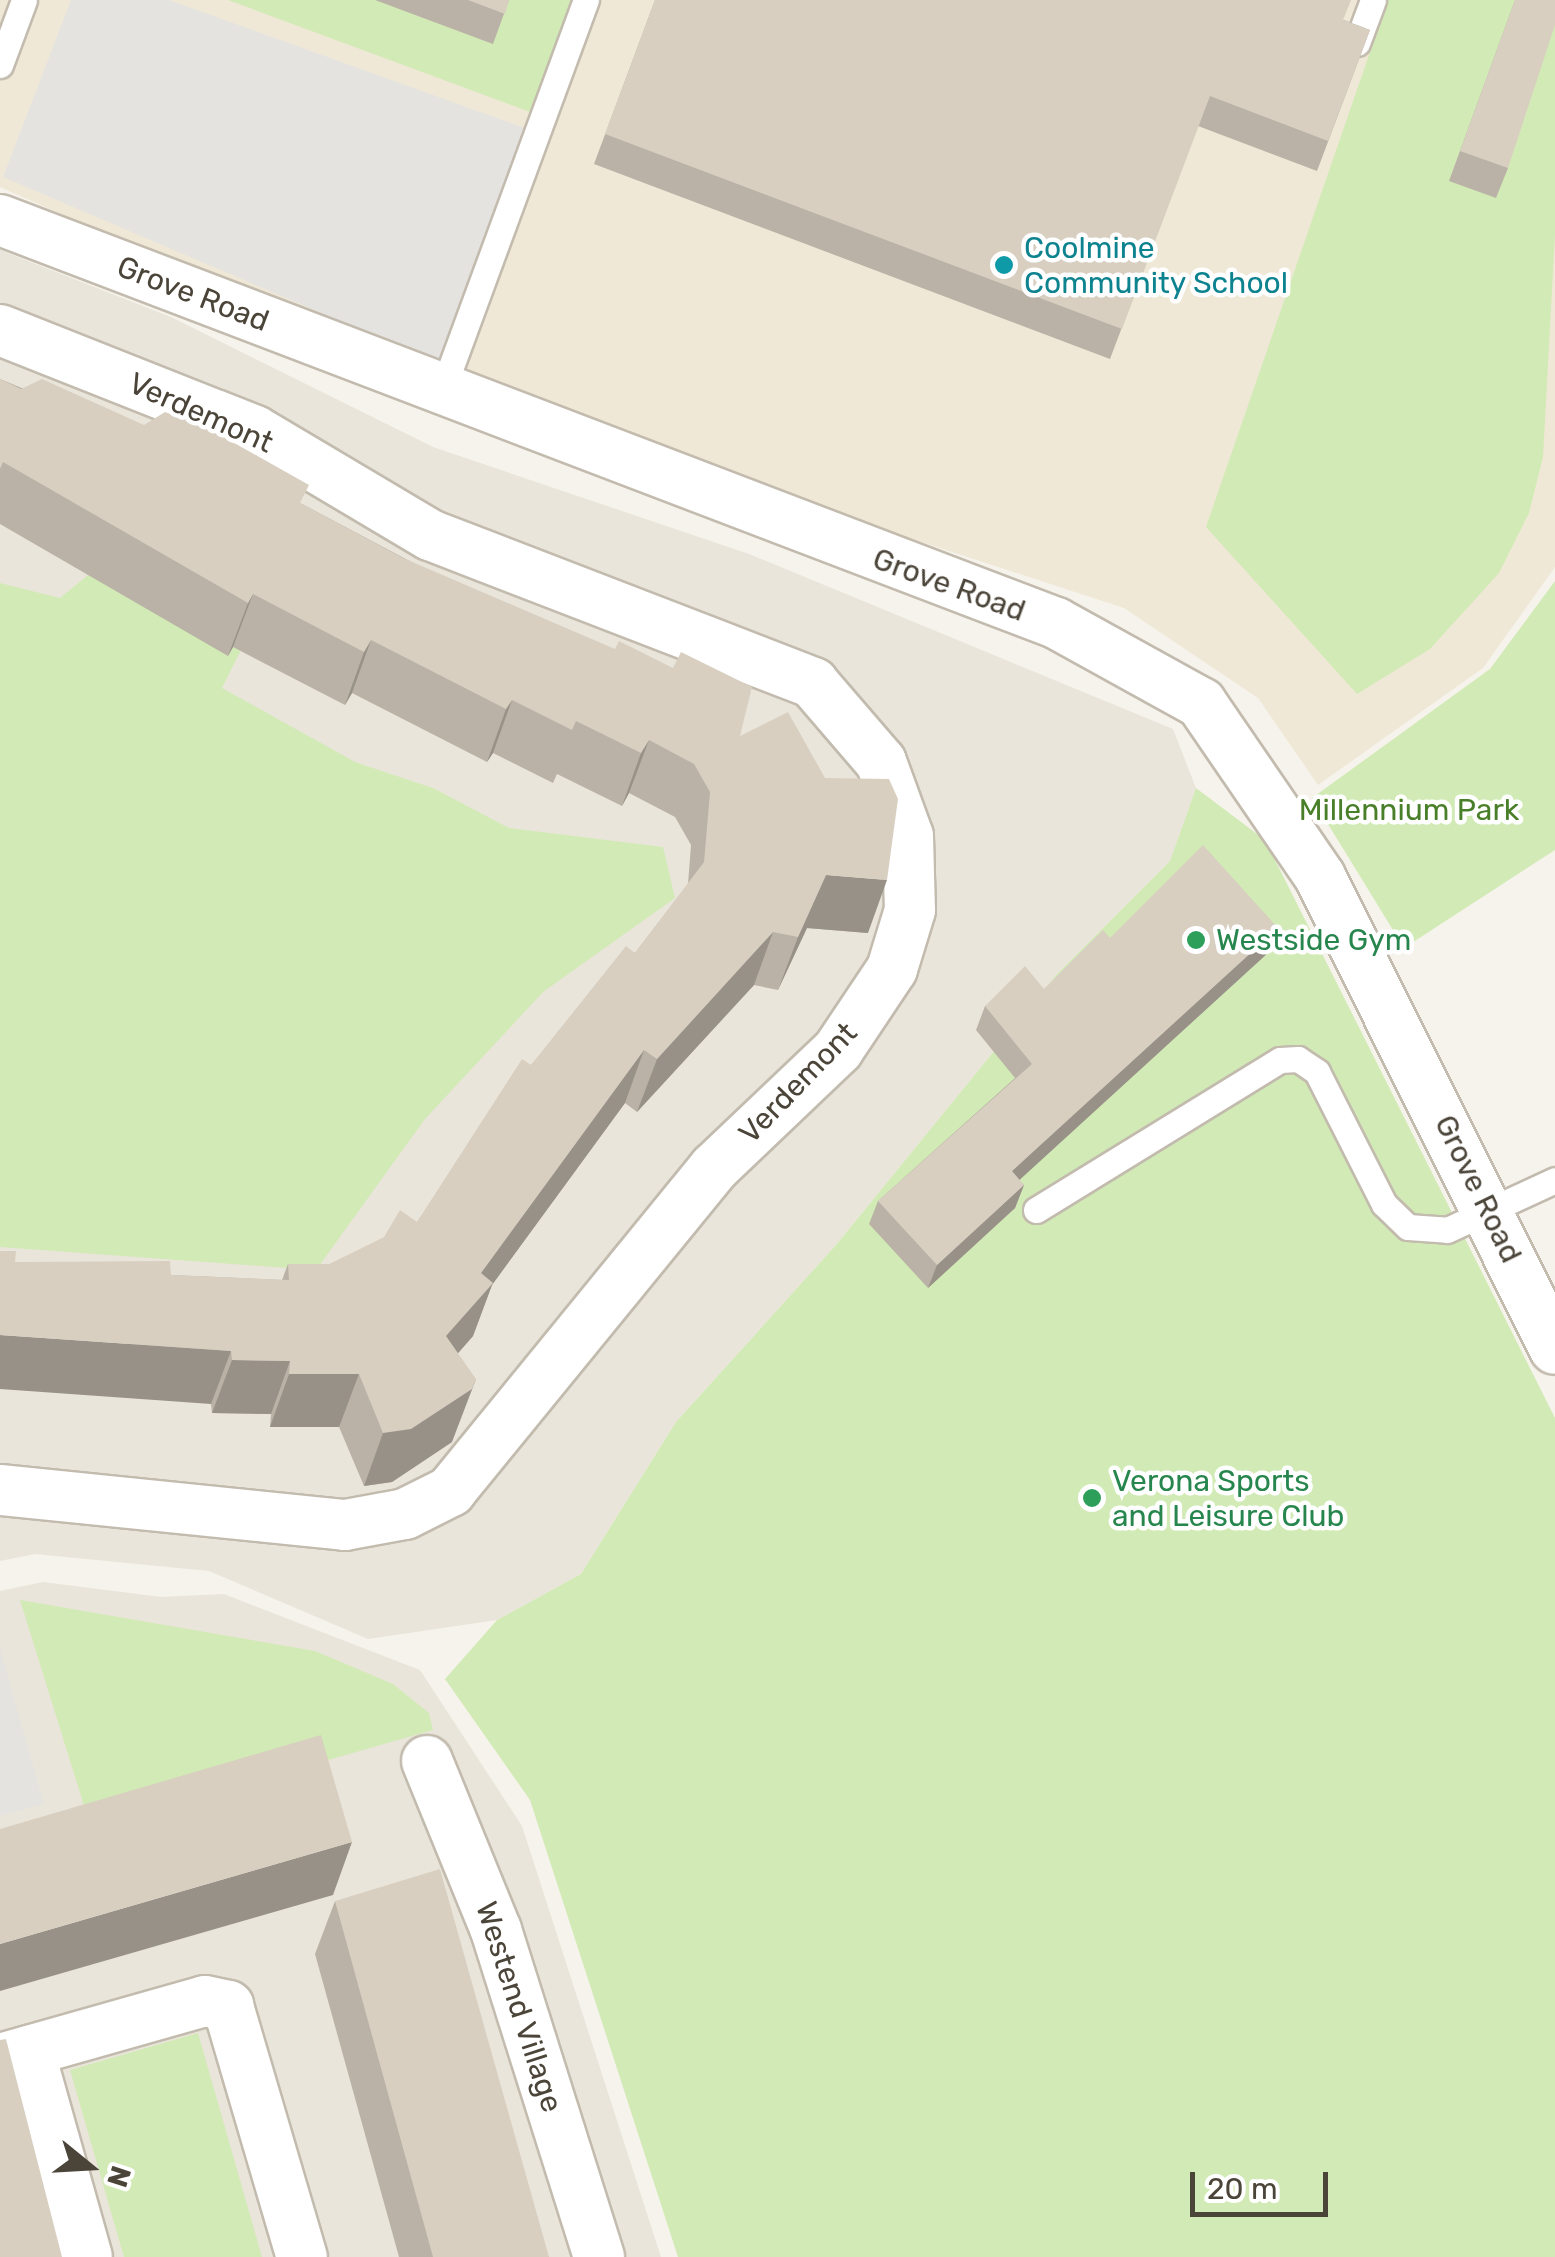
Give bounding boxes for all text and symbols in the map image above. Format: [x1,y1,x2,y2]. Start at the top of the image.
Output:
place label: Coolmine Community School [1024,230,1289,300]
street label: Grove Road [112,249,274,339]
marker: Coolmine Community School [993,254,1015,276]
street label: Verdemont [123,365,279,461]
street label: Grove Road [868,541,1030,629]
park label: Millennium Park [1299,792,1519,828]
place label: Westside Gym [1216,922,1411,958]
marker: Westside Gym [1185,929,1207,951]
street label: Verdemont [731,1015,865,1151]
street label: Grove Road [1427,1109,1529,1269]
place label: Verona Sports and Leisure Club [1112,1463,1344,1534]
marker: Verona Sports and Leisure Club [1081,1487,1103,1509]
street label: Westend Village [468,1897,570,2117]
north arrow [40,2117,140,2217]
scale bar [1195,2152,1332,2214]
text: N [100,2162,138,2191]
text: 20 m [1207,2171,1278,2207]

